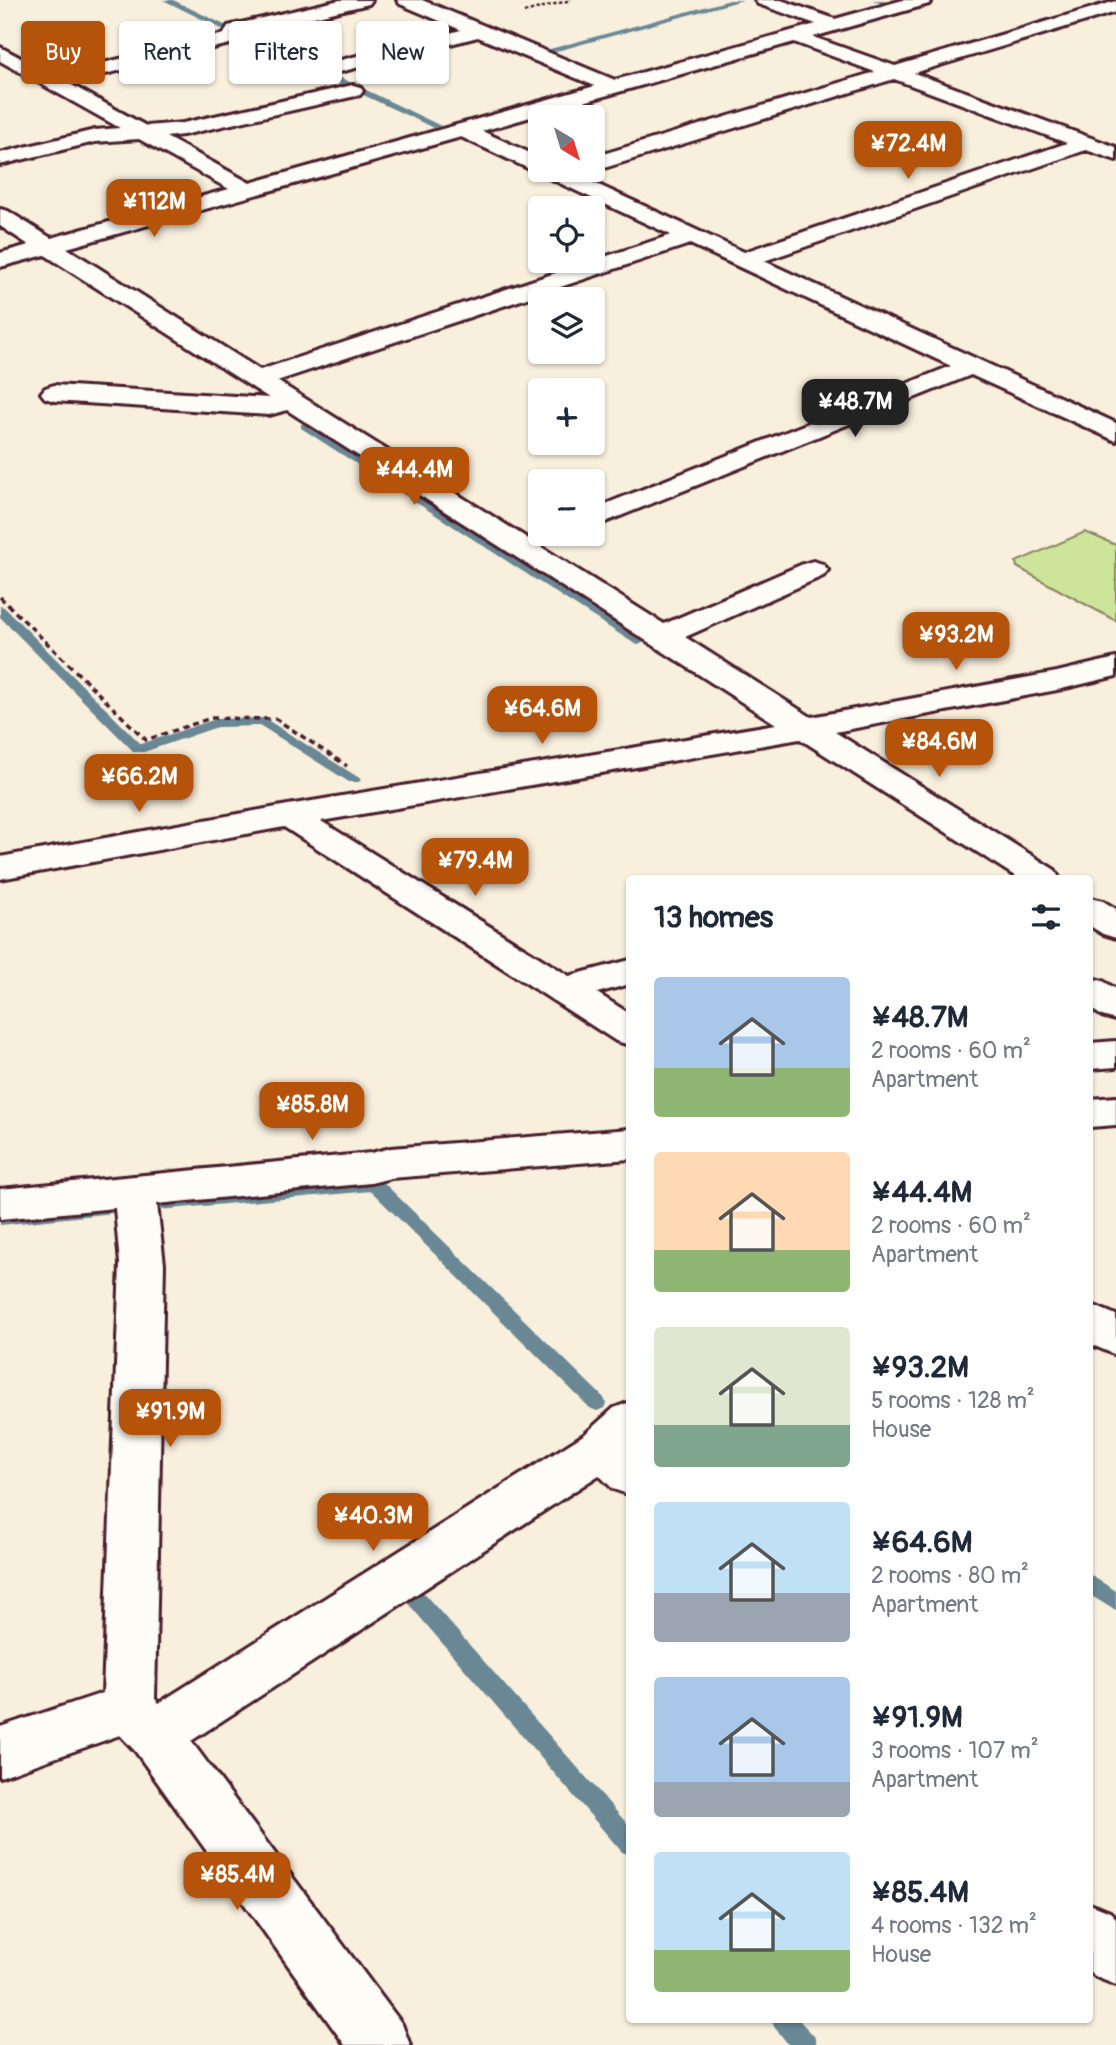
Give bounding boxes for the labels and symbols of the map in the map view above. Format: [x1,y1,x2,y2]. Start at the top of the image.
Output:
north arrow [528,105,606,182]
pin: ¥72.4M [851,122,965,181]
pin: ¥112M [105,180,203,239]
pin: ¥48.7M [798,380,912,439]
pin: ¥44.4M [357,448,471,507]
pin: ¥93.2M [899,612,1013,672]
pin: ¥64.6M [485,686,599,746]
pin: ¥84.6M [882,720,996,779]
pin: ¥66.2M [82,754,196,814]
pin: ¥79.4M [418,838,532,898]
pin: ¥85.8M [255,1082,369,1142]
pin: ¥91.9M [113,1390,227,1449]
pin: ¥40.3M [316,1494,430,1553]
pin: ¥85.4M [180,1853,294,1912]

